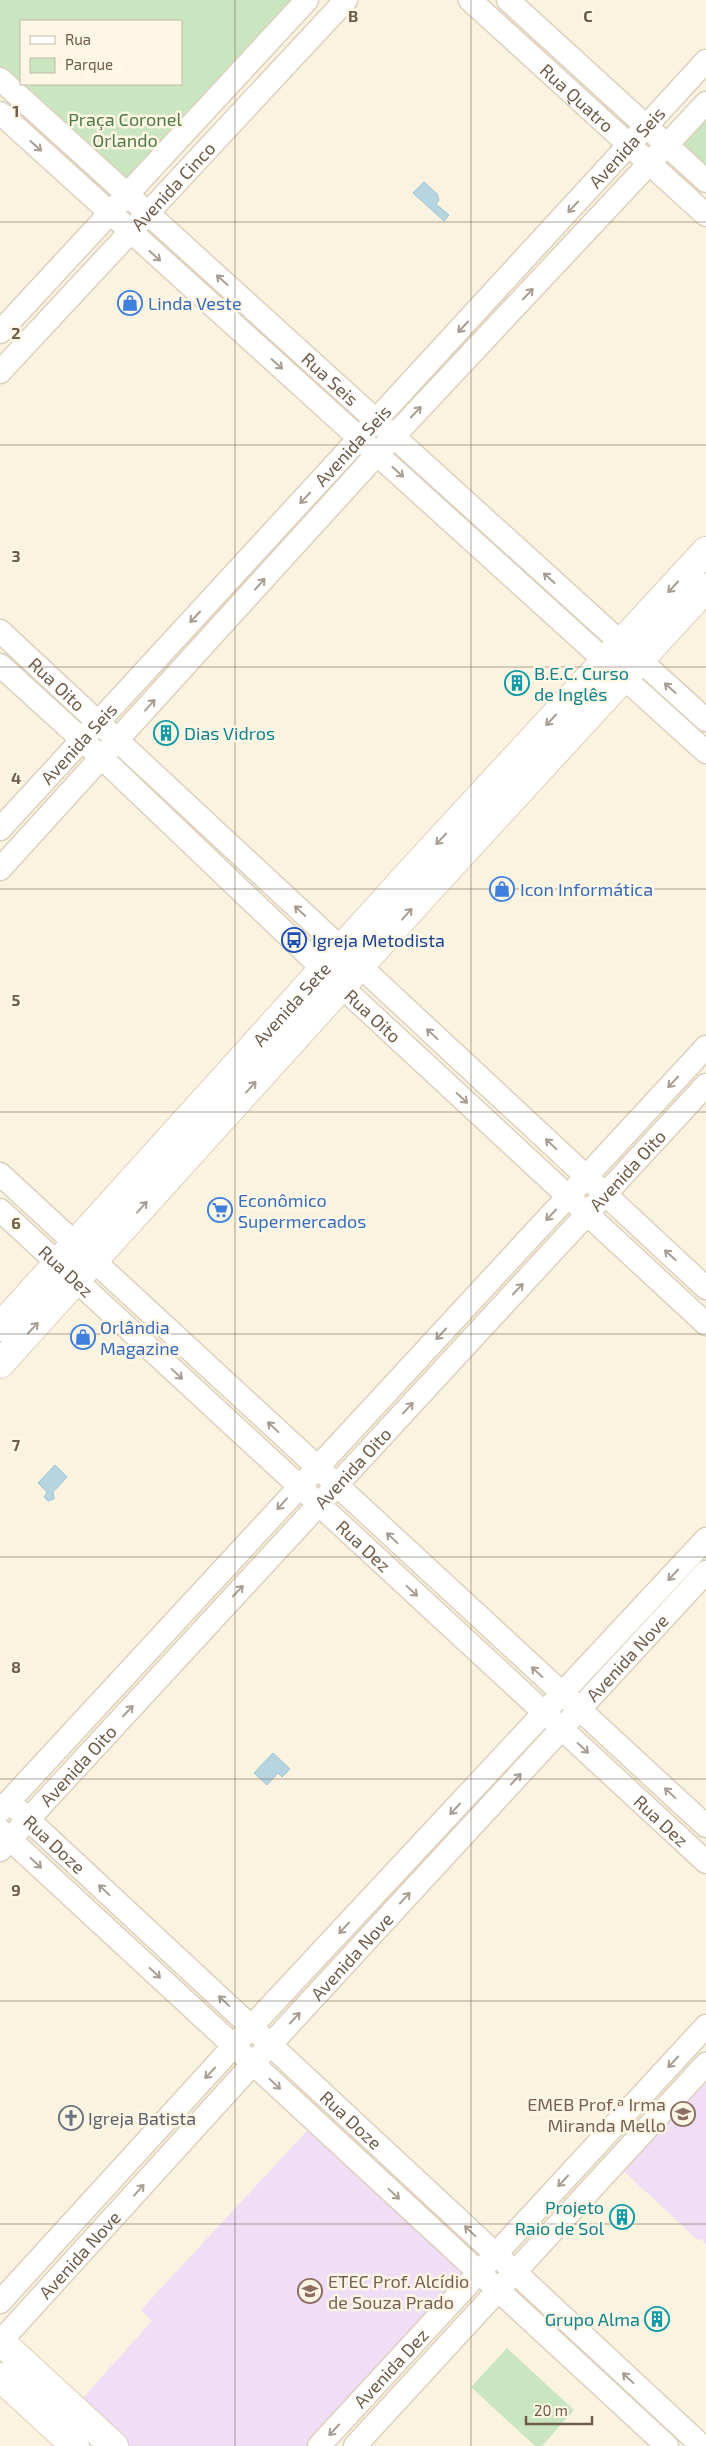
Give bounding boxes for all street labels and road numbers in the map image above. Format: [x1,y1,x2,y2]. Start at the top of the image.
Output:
street label: Rua Quatro [536,59,618,137]
street label: Avenida Seis [584,102,669,192]
street label: Avenida Cinco [126,137,220,235]
street label: Rua Seis [297,348,363,410]
street label: Avenida Seis [310,400,395,491]
street label: Rua Oito [24,653,90,716]
street label: Avenida Seis [36,698,121,789]
street label: Avenida Sete [248,958,335,1051]
street label: Rua Oito [340,984,406,1047]
street label: Avenida Oito [584,1125,670,1215]
street label: Rua Dez [34,1241,98,1302]
street label: Avenida Oito [310,1423,396,1513]
street label: Rua Dez [332,1515,395,1576]
street label: Avenida Nove [581,1610,673,1706]
street label: Avenida Oito [35,1720,121,1811]
street label: Rua Dez [629,1790,693,1851]
street label: Rua Doze [19,1810,90,1878]
street label: Avenida Nove [306,1908,397,2005]
street label: Rua Doze [316,2086,387,2154]
street label: Avenida Nove [34,2206,125,2303]
street label: Avenida Dez [349,2324,433,2412]

